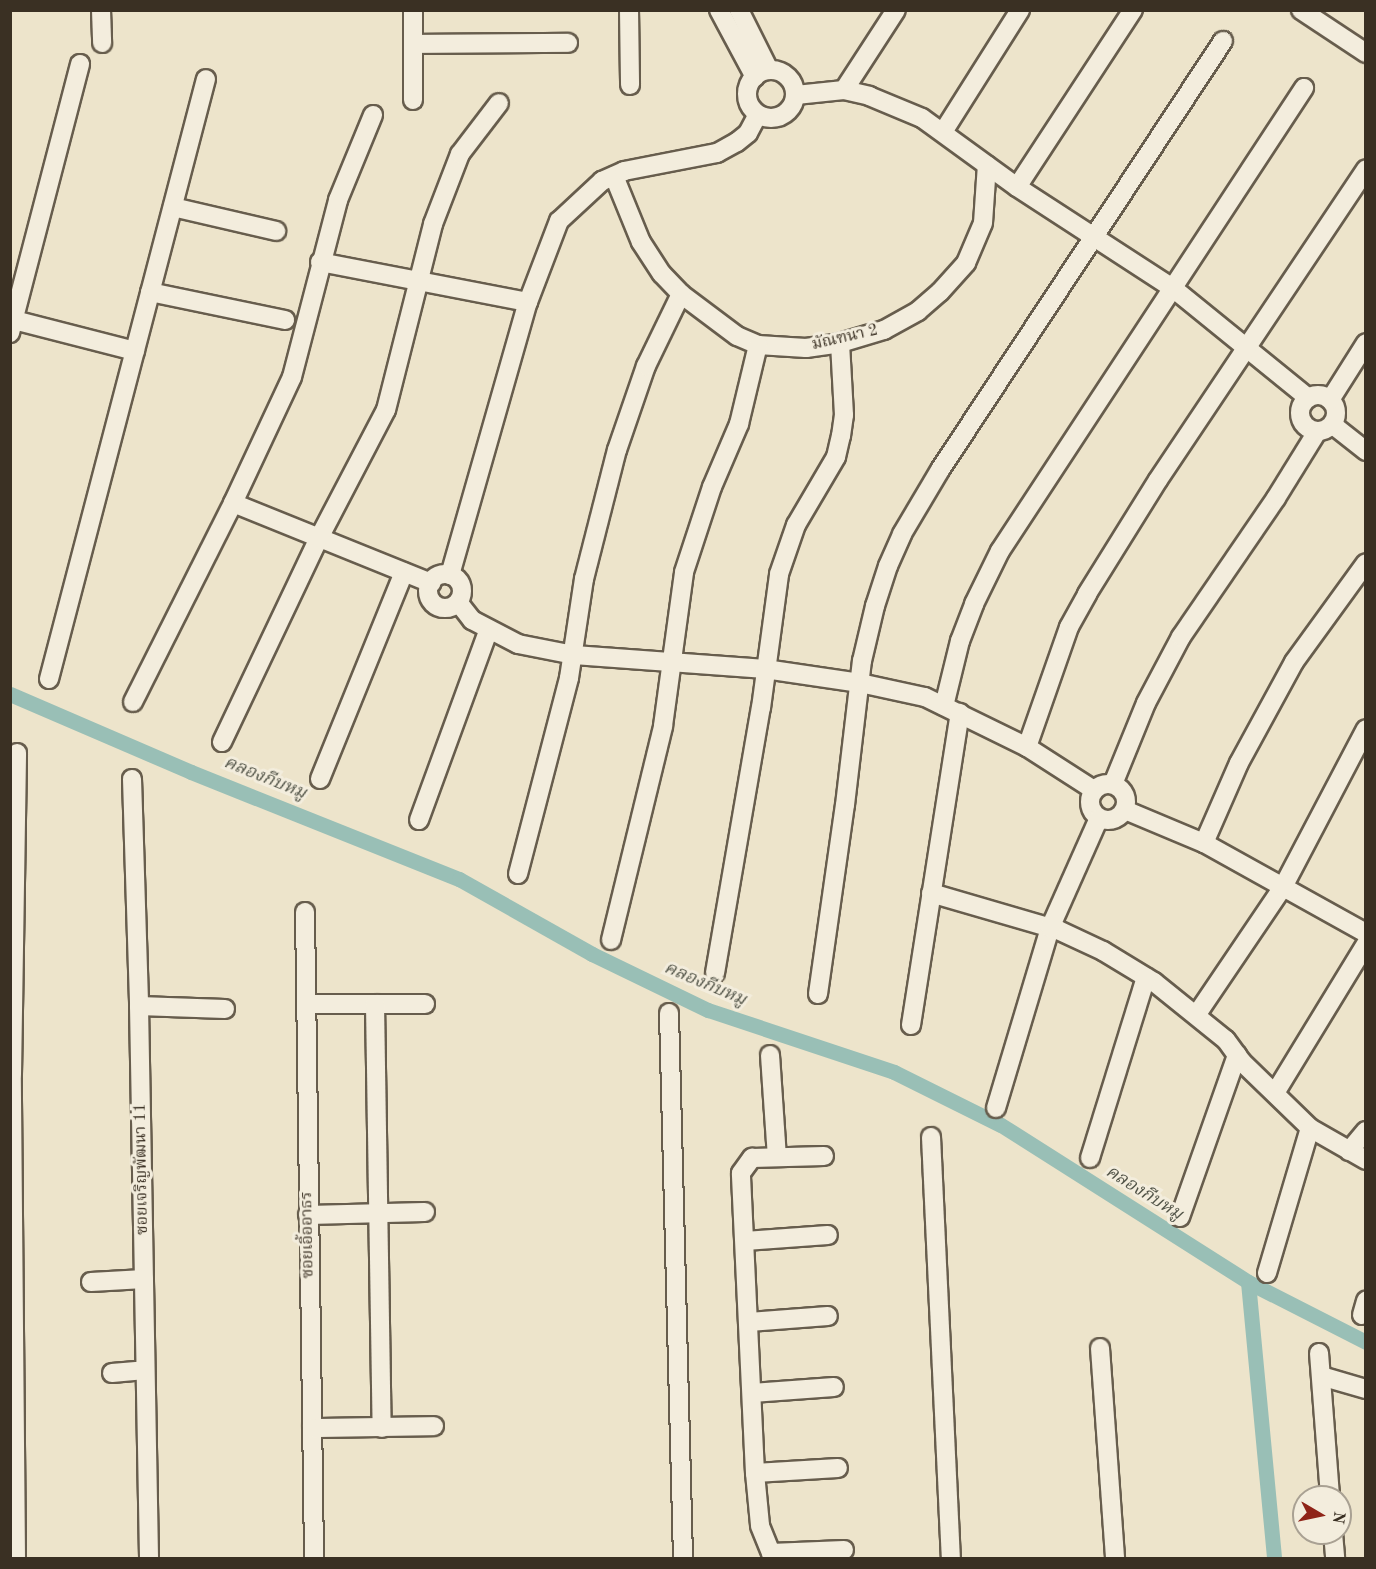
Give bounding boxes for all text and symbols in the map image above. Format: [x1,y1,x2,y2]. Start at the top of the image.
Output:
street label: มัณฑนา 2 [810,321,880,355]
water label: คลองกีบหมู [221,752,309,804]
water label: คลองกีบหมู [661,957,749,1011]
street label: ซอยเจริญพัฒนา 11 [131,1103,153,1235]
water label: คลองกีบหมู [1101,1161,1187,1225]
street label: ซอยเอิ้ออาธร [298,1191,318,1279]
north arrow [1292,1485,1352,1545]
text: N [1329,1510,1347,1525]

